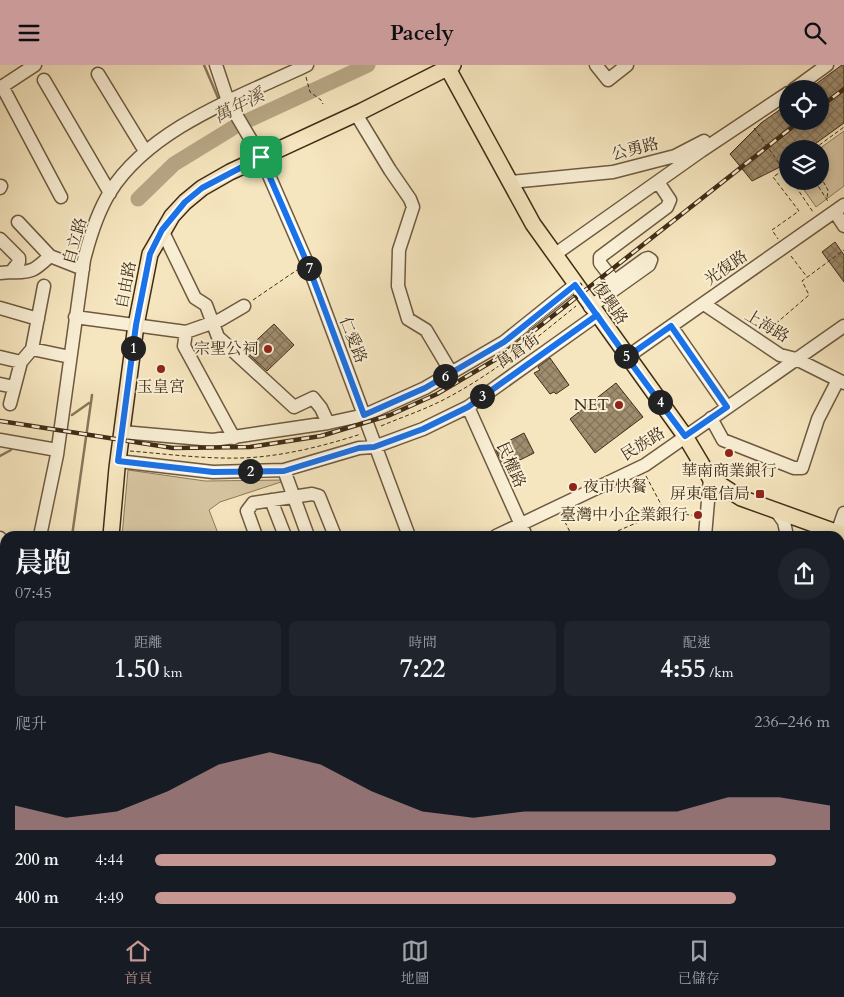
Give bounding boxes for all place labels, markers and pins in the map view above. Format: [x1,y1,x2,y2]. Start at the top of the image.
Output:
pin [240,136,282,178]
pin: 7 [296,255,322,281]
pin: 1 [120,335,146,361]
place label: 宗聖公祠 [194,338,258,360]
marker: 宗聖公祠 [262,343,274,355]
pin: 5 [614,343,638,369]
marker: 玉皇宮 [155,363,167,375]
pin: 6 [432,363,458,389]
place label: 玉皇宮 [137,376,185,398]
pin: 3 [470,383,494,409]
pin: 4 [648,389,672,415]
place label: NET [574,394,609,416]
marker: NET [613,399,625,411]
marker: 華南商業銀行 [723,447,735,459]
pin: 2 [238,459,262,483]
place label: 華南商業銀行 [681,460,777,482]
place label: 夜市快餐 [583,476,647,498]
marker: 夜市快餐 [567,481,579,493]
place label: 屏東電信局 [670,483,750,505]
marker: 屏東電信局 [754,488,766,500]
place label: 臺灣中小企業銀行 [560,504,688,526]
marker: 臺灣中小企業銀行 [692,509,704,521]

